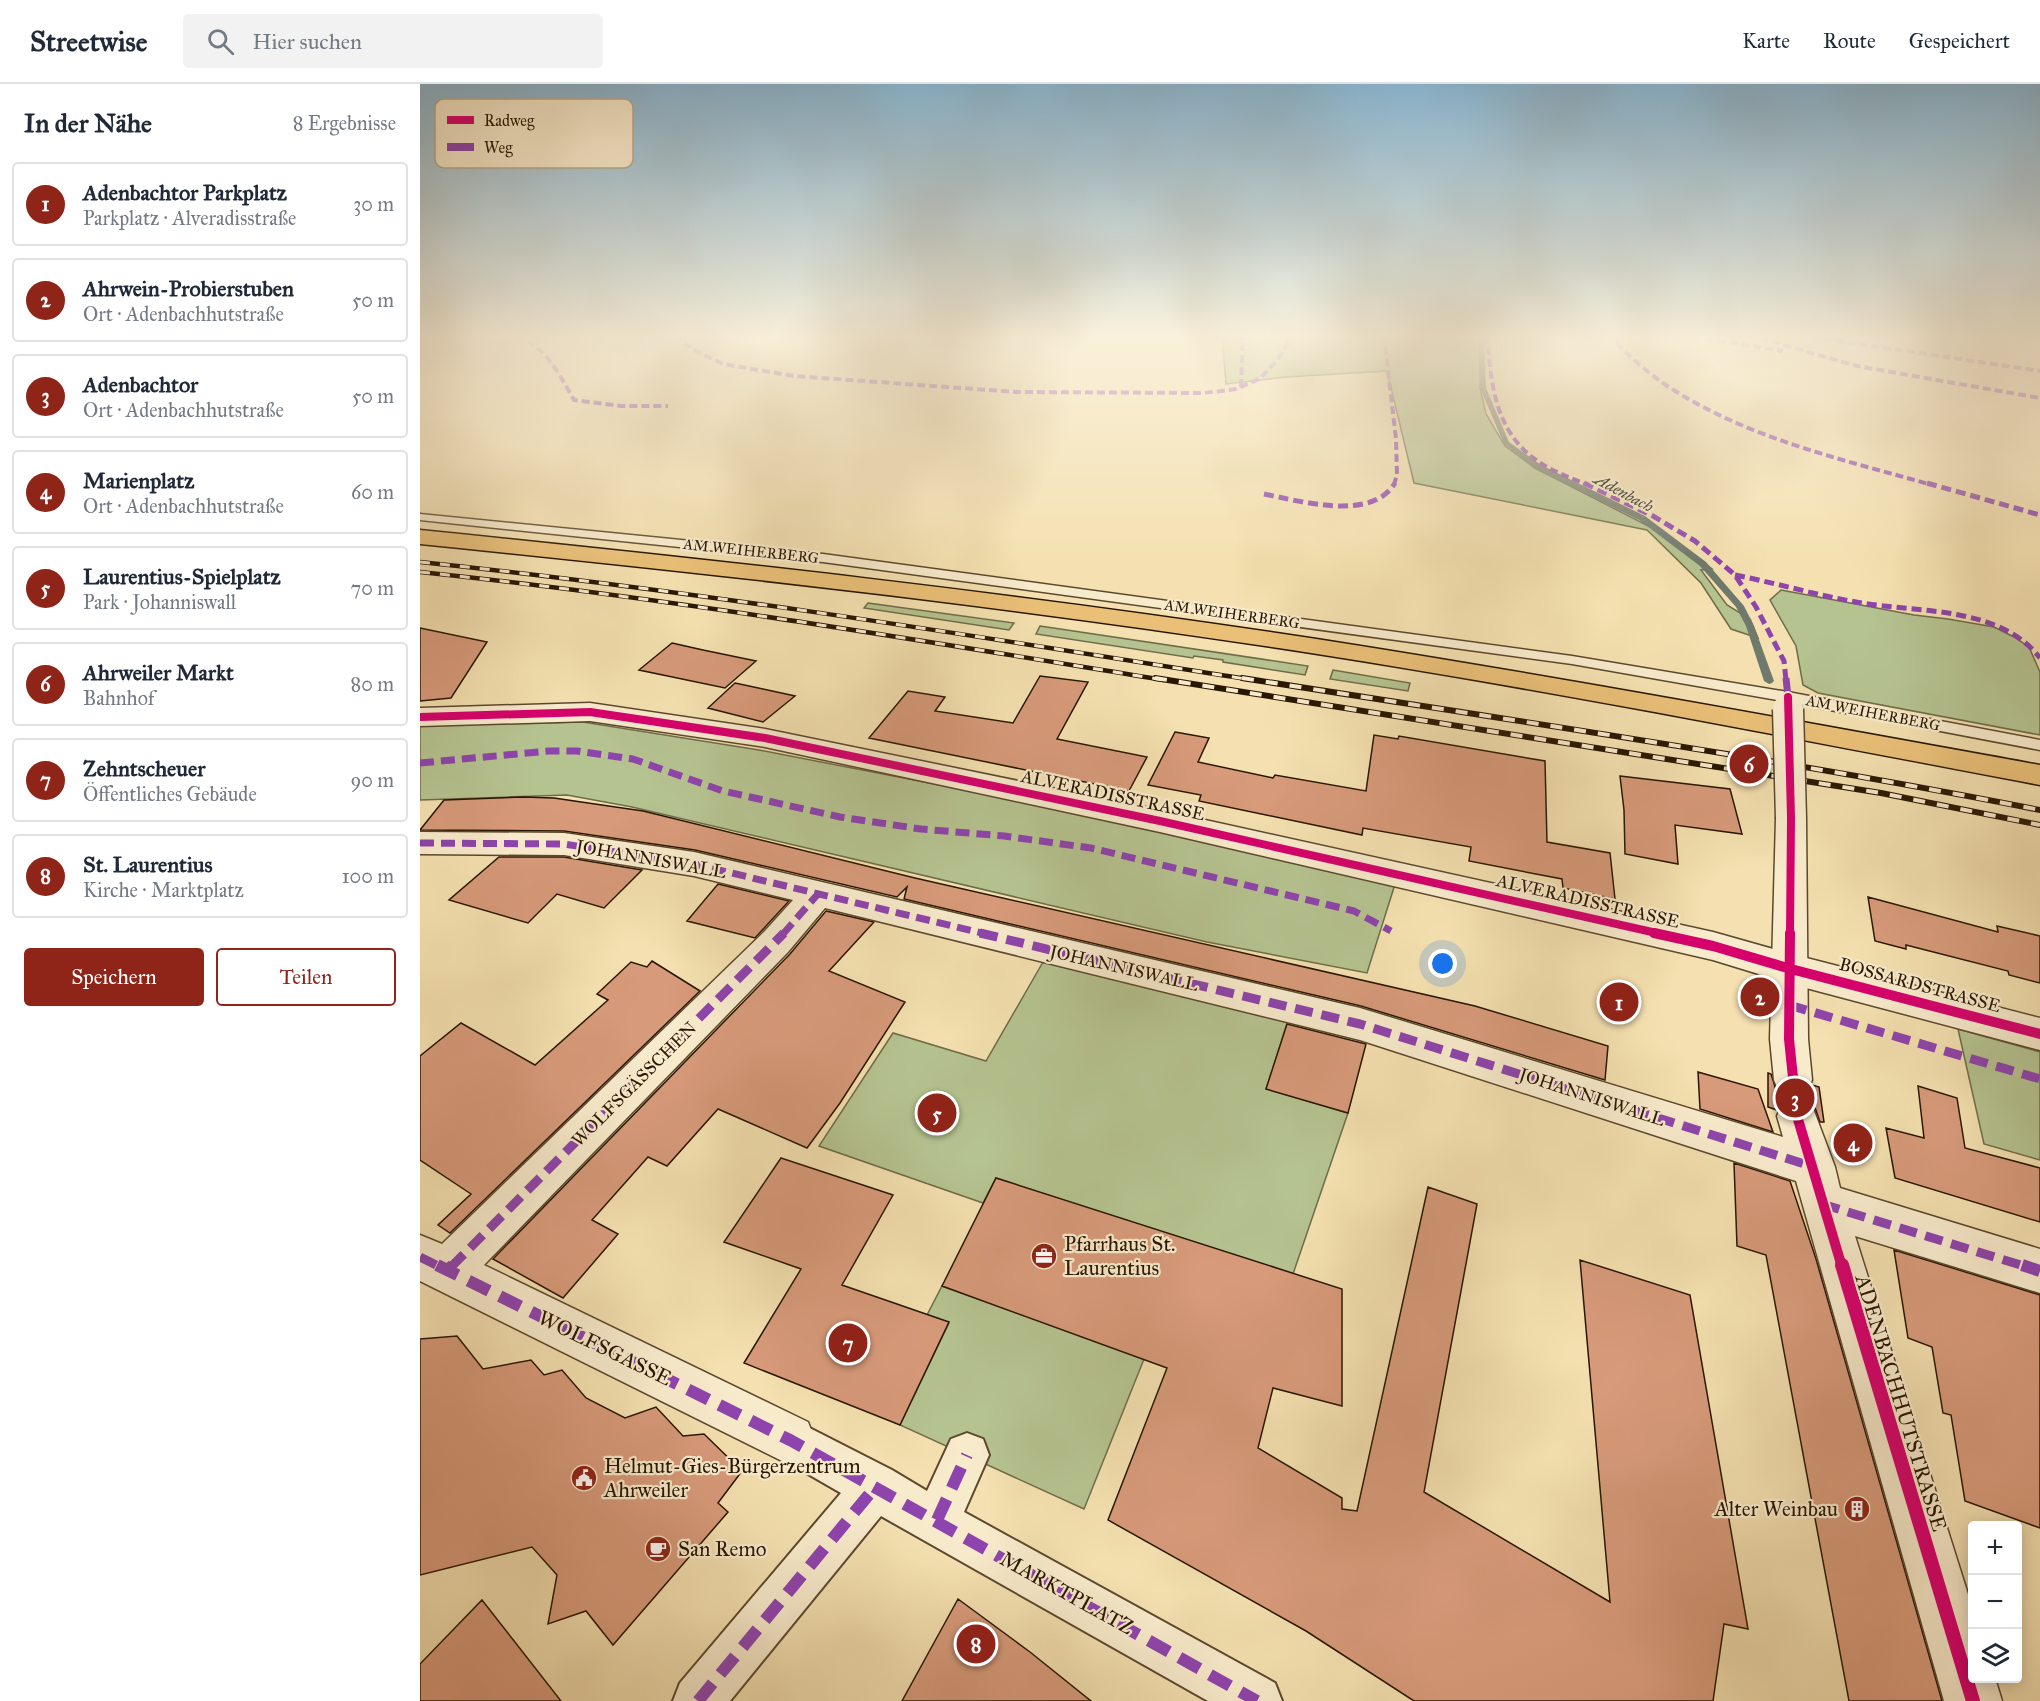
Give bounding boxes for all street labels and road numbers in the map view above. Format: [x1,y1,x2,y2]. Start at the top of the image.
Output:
street label: AM WEIHERBERG [681,535,820,567]
street label: AM WEIHERBERG [1162,595,1301,632]
street label: AM WEIHERBERG [1803,691,1942,735]
street label: ALVERADISSTRASSE [1018,765,1207,825]
street label: JOHANNISWALL [572,835,728,884]
street label: ALVERADISSTRASSE [1493,869,1682,933]
street label: JOHANNISWALL [1045,940,1201,997]
street label: BOSSARDSTRASSE [1837,953,2003,1017]
street label: WOLFSGÄSSCHEN [567,1017,701,1151]
street label: JOHANNISWALL [1514,1062,1668,1132]
street label: ADENBACHHUTSTRASSE [1849,1271,1952,1535]
street label: WOLFSGASSE [534,1304,676,1392]
street label: MARKTPLATZ [996,1546,1138,1640]

